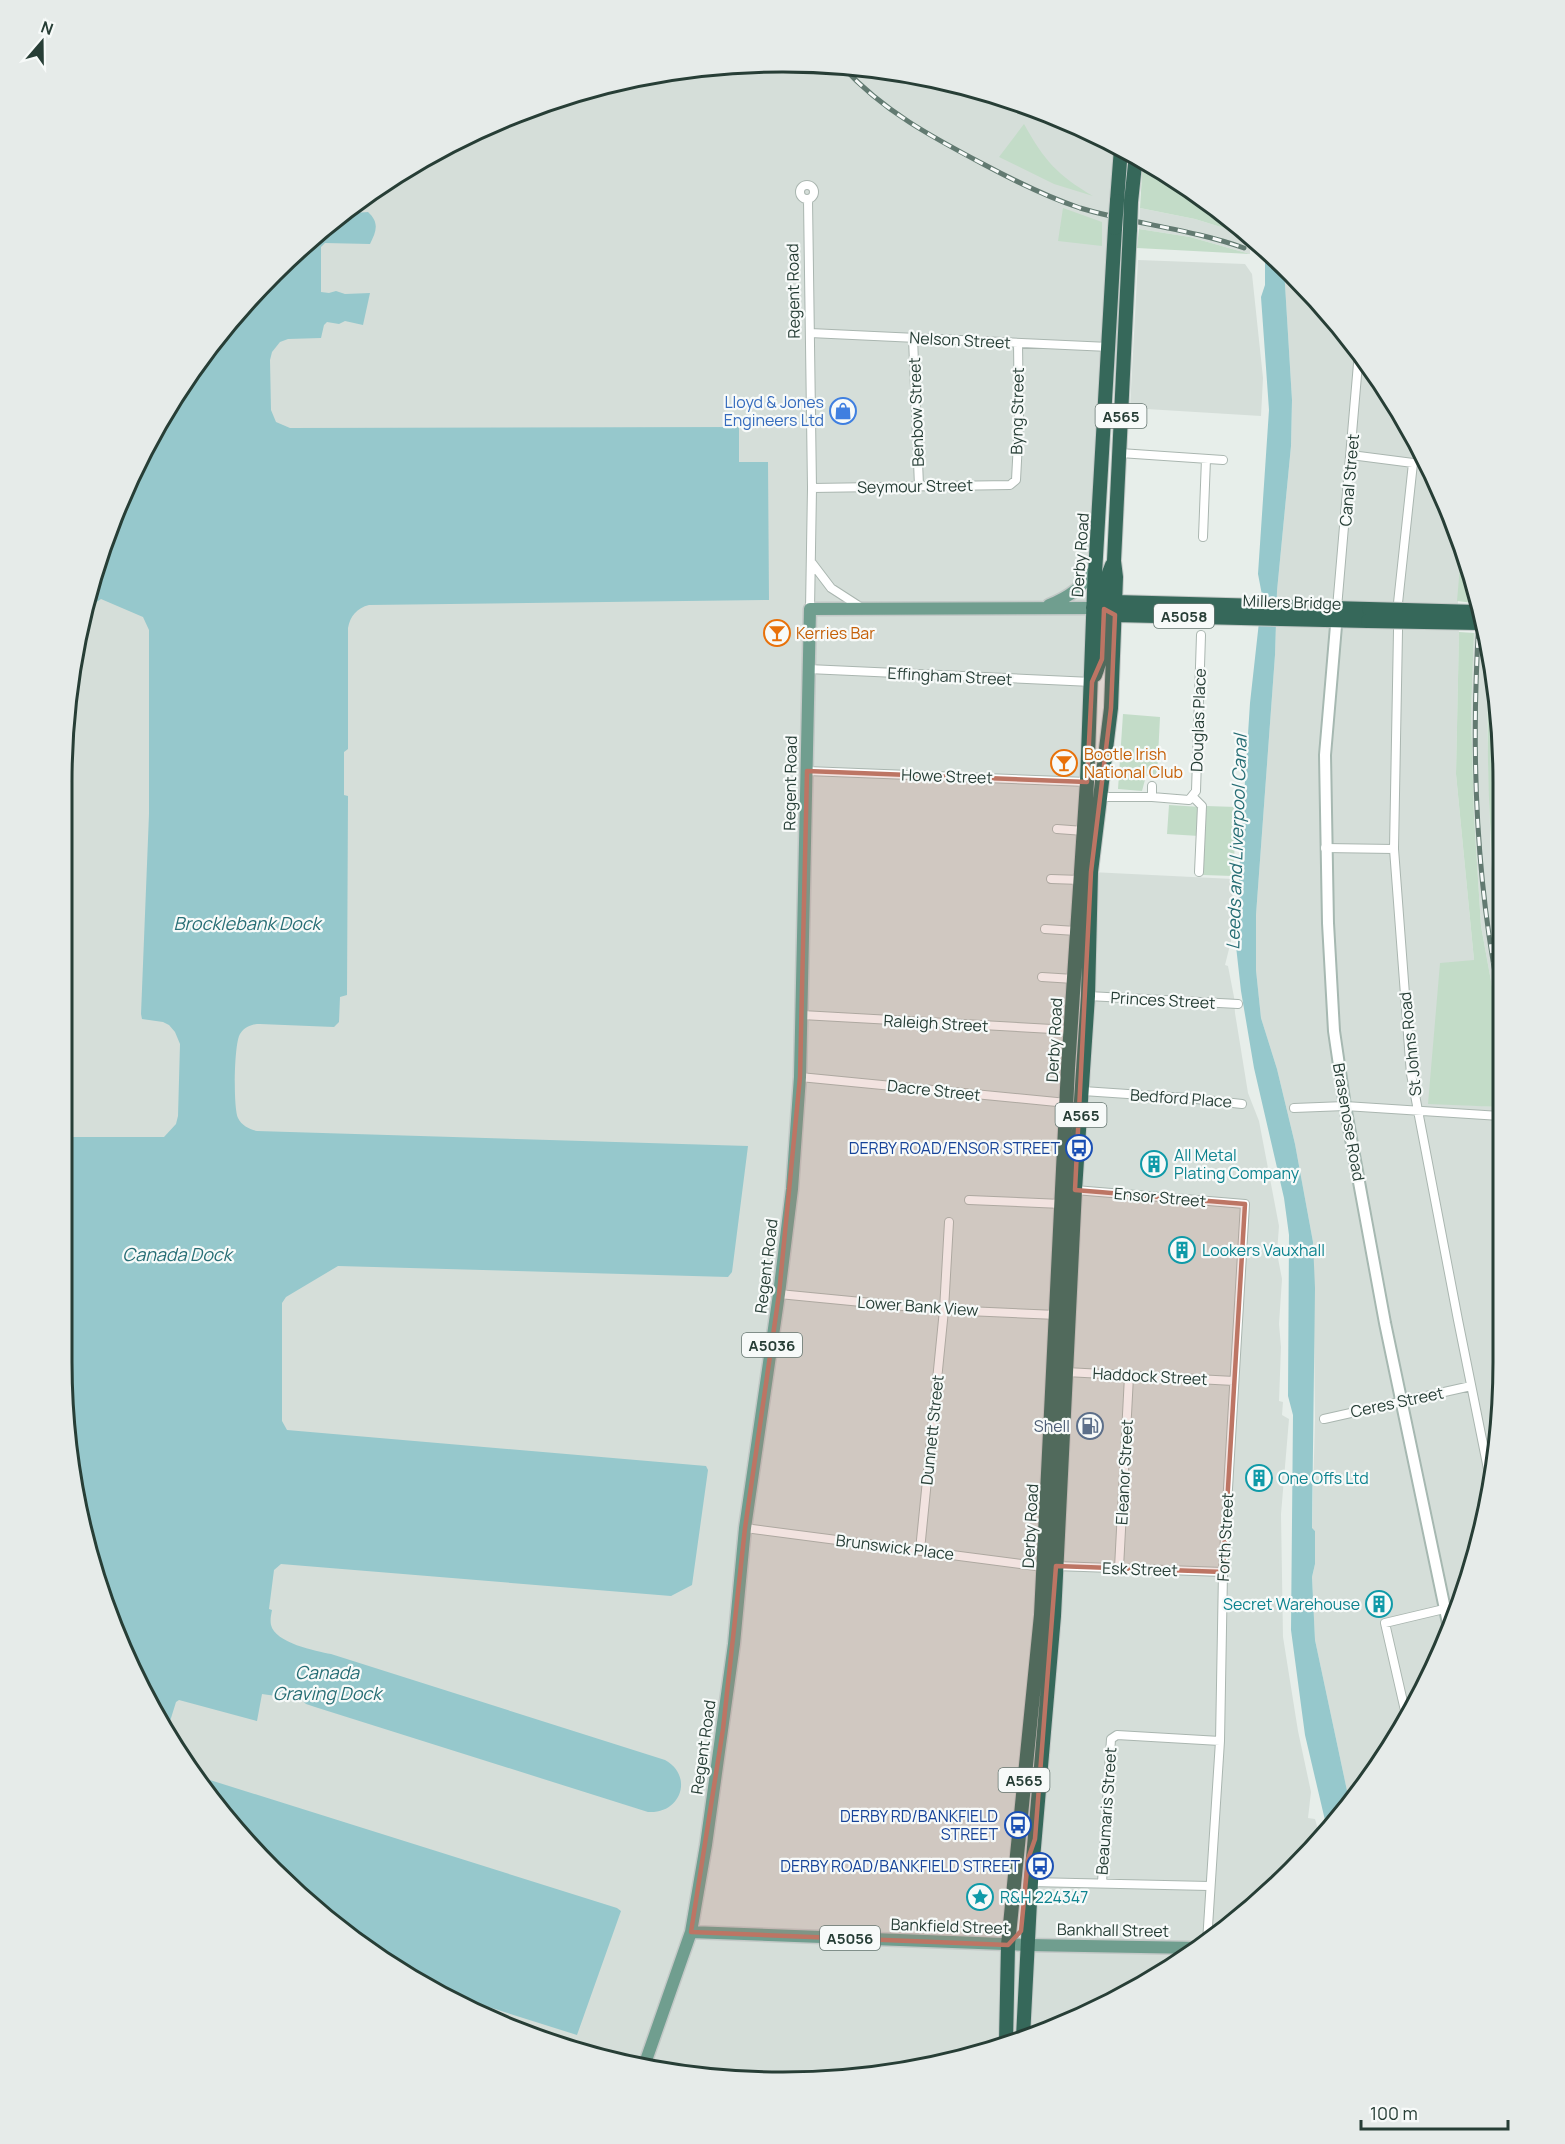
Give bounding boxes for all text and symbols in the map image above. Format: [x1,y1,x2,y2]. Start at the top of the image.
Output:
north arrow [12,12,72,72]
text: N [38,16,56,40]
street label: Regent Road [781,243,805,339]
street label: Nelson Street [909,326,1011,354]
street label: Benbow Street [903,357,929,467]
street label: Byng Street [1005,367,1029,455]
place label: Lloyd & Jones Engineers Ltd [724,391,824,431]
shop icon: Lloyd & Jones Engineers Ltd [828,396,858,426]
road number: A565 [1096,404,1146,428]
street label: Canal Street [1334,433,1364,527]
street label: Seymour Street [857,474,973,498]
street label: Derby Road [1066,512,1094,598]
street label: Millers Bridge [1242,589,1342,615]
road number: A5058 [1154,604,1214,628]
bar icon: Kerries Bar [762,618,792,648]
place label: Kerries Bar [796,622,875,644]
street label: Effingham Street [887,662,1013,690]
street label: Douglas Place [1185,668,1211,772]
water label: Leeds and Liverpool Canal [1220,731,1252,950]
street label: Regent Road [778,735,802,831]
place label: Bootle Irish National Club [1084,743,1183,783]
bar icon: Bootle Irish National Club [1049,748,1079,778]
street label: Howe Street [901,763,993,789]
water label: Brocklebank Dock [173,911,324,935]
street label: Princes Street [1110,986,1216,1014]
street label: St Johns Road [1394,991,1426,1097]
street label: Derby Road [1041,997,1067,1083]
street label: Raleigh Street [883,1009,989,1037]
street label: Brasenose Road [1328,1061,1370,1183]
street label: Dacre Street [886,1074,982,1106]
street label: Bedford Place [1129,1083,1233,1113]
road number: A565 [1056,1103,1106,1127]
bus stop icon: DERBY ROAD/ENSOR STREET [1064,1133,1094,1163]
place label: DERBY ROAD/ENSOR STREET [849,1137,1060,1159]
place label: All Metal Plating Company [1174,1144,1300,1184]
building icon: All Metal Plating Company [1139,1149,1169,1179]
street label: Ensor Street [1113,1182,1207,1212]
street label: Regent Road [749,1217,783,1315]
building icon: Lookers Vauxhall [1167,1235,1197,1265]
place label: Lookers Vauxhall [1202,1239,1325,1261]
water label: Canada Dock [122,1242,235,1266]
street label: Lower Bank View [857,1291,979,1321]
road number: A5036 [742,1333,802,1357]
street label: Haddock Street [1092,1362,1208,1390]
street label: Dunnett Street [915,1374,949,1486]
street label: Ceres Street [1349,1381,1445,1423]
fuel station icon: Shell [1075,1411,1105,1441]
place label: Shell [1034,1415,1070,1437]
street label: Eleanor Street [1110,1419,1138,1525]
building icon: One Offs Ltd [1244,1463,1274,1493]
place label: One Offs Ltd [1278,1467,1369,1489]
street label: Derby Road [1017,1483,1043,1569]
street label: Forth Street [1212,1492,1238,1582]
street label: Brunswick Place [835,1529,955,1565]
street label: Esk Street [1102,1557,1178,1581]
building icon: Secret Warehouse [1364,1589,1394,1619]
place label: Secret Warehouse [1223,1593,1360,1615]
water label: Canada Graving Dock [273,1660,384,1705]
street label: Regent Road [685,1698,721,1796]
street label: Beaumaris Street [1091,1746,1121,1876]
road number: A565 [998,1768,1050,1792]
place label: DERBY RD/BANKFIELD STREET [840,1805,998,1845]
bus stop icon: DERBY RD/BANKFIELD STREET [1003,1810,1033,1840]
bus stop icon: DERBY ROAD/BANKFIELD STREET [1025,1851,1055,1881]
place label: DERBY ROAD/BANKFIELD STREET [780,1855,1020,1877]
place icon: R&H 224347 [965,1882,995,1912]
place label: R&H 224347 [1000,1886,1088,1908]
street label: Bankfield Street [890,1913,1010,1939]
street label: Bankhall Street [1057,1918,1169,1942]
road number: A5056 [820,1926,880,1950]
scale bar [1361,2093,1508,2131]
text: 100 m [1370,2101,1418,2125]

